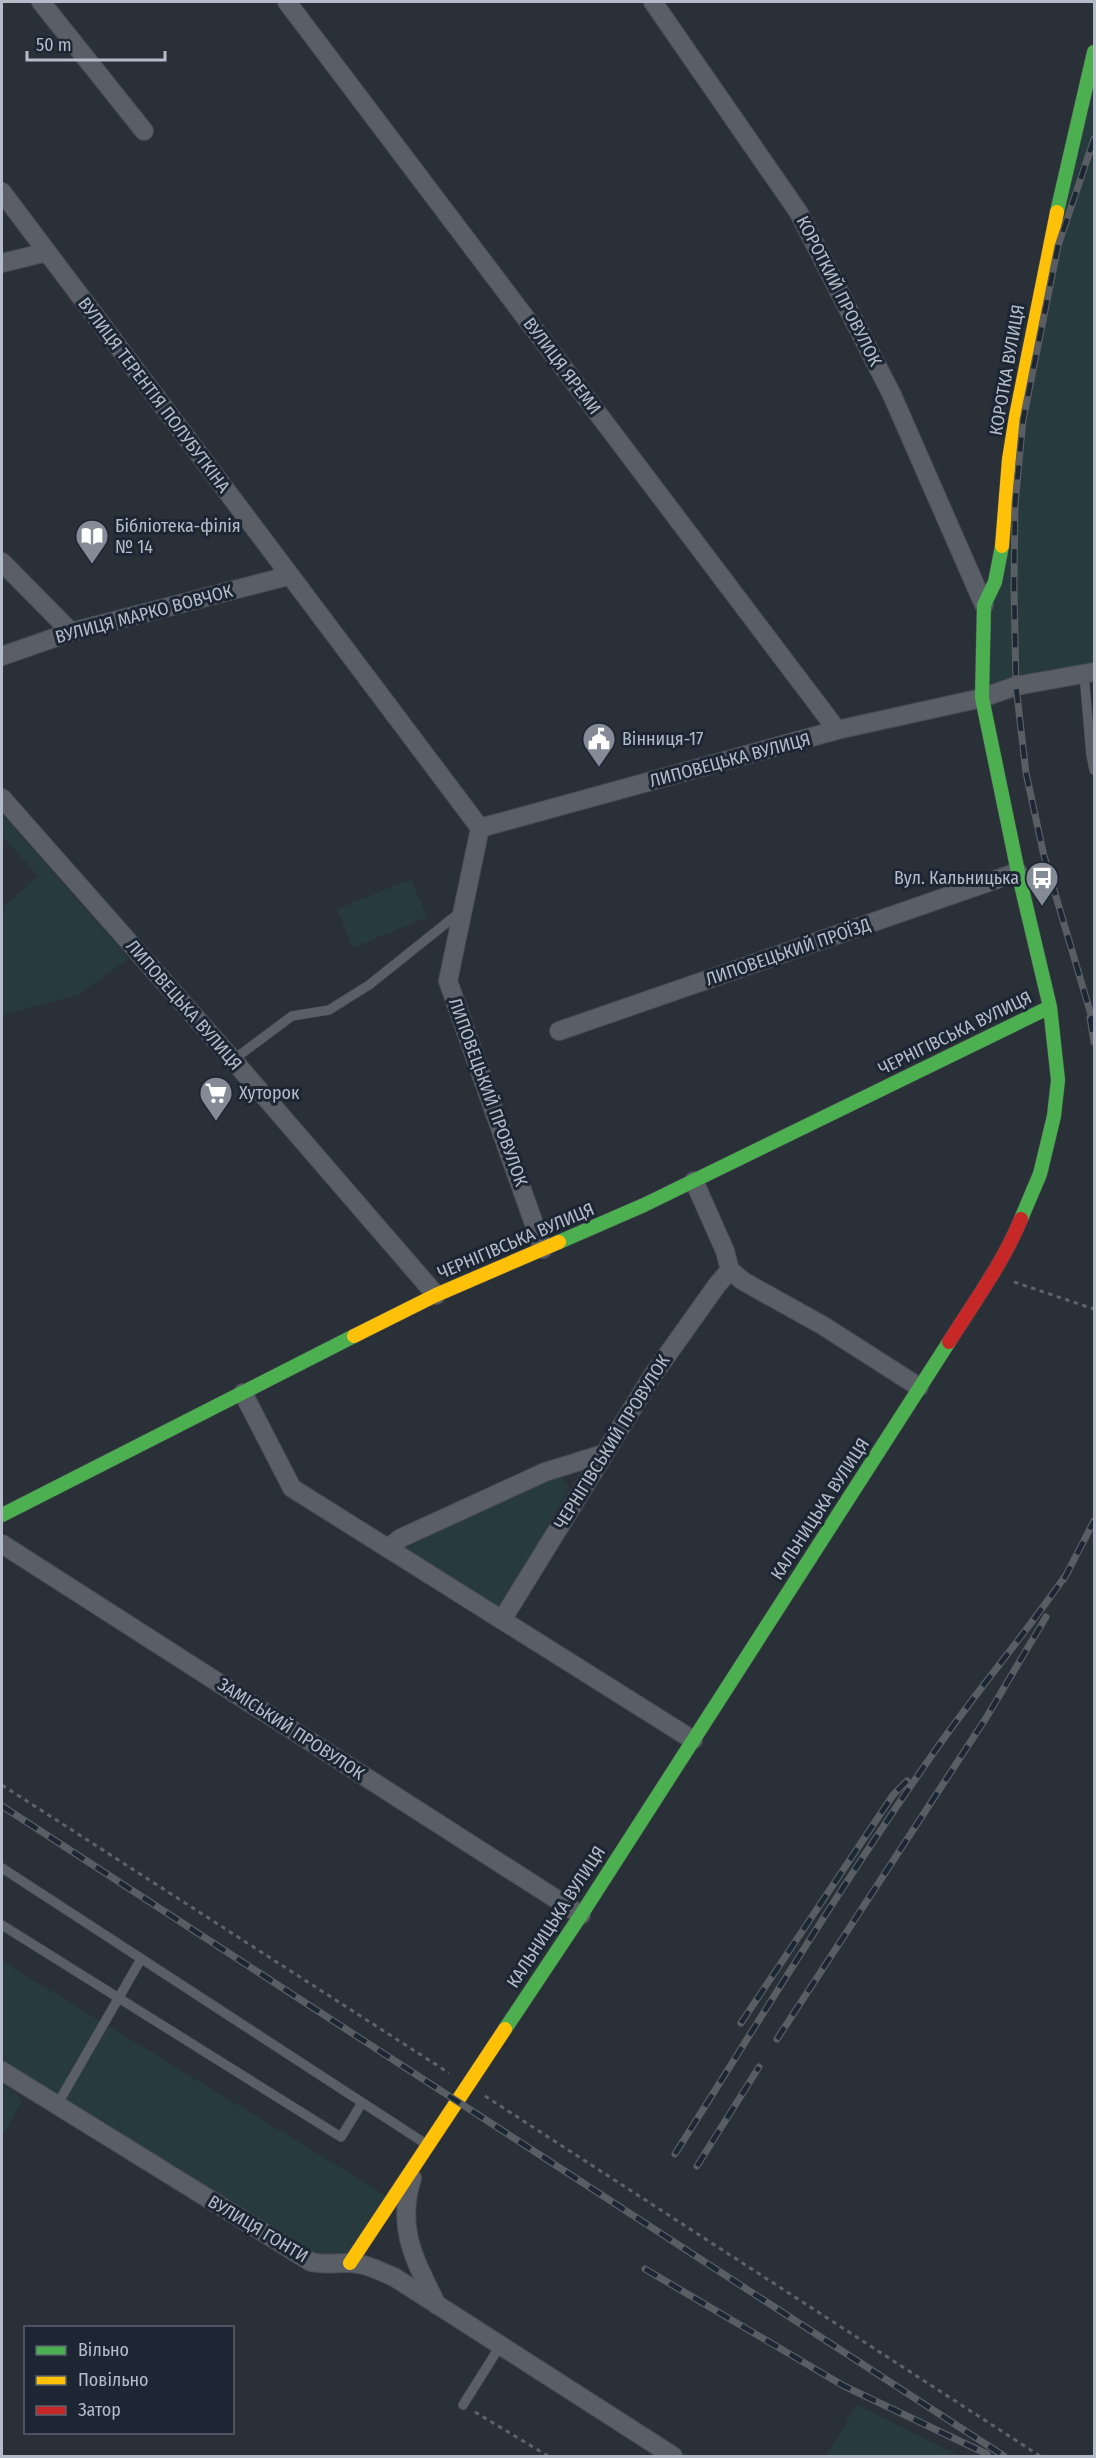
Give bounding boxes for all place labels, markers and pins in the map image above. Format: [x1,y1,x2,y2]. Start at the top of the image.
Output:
place label: Бібліотека-філія № 14 [115,515,241,558]
library icon: Бібліотека-філія № 14 [74,518,110,565]
public building icon: Вінниця-17 [581,721,617,768]
place label: Вінниця-17 [622,728,703,750]
bus stop icon: Вул. Кальницька [1024,860,1060,907]
place label: Вул. Кальницька [894,867,1019,889]
supermarket icon: Хуторок [198,1075,234,1122]
place label: Хуторок [239,1082,300,1104]

